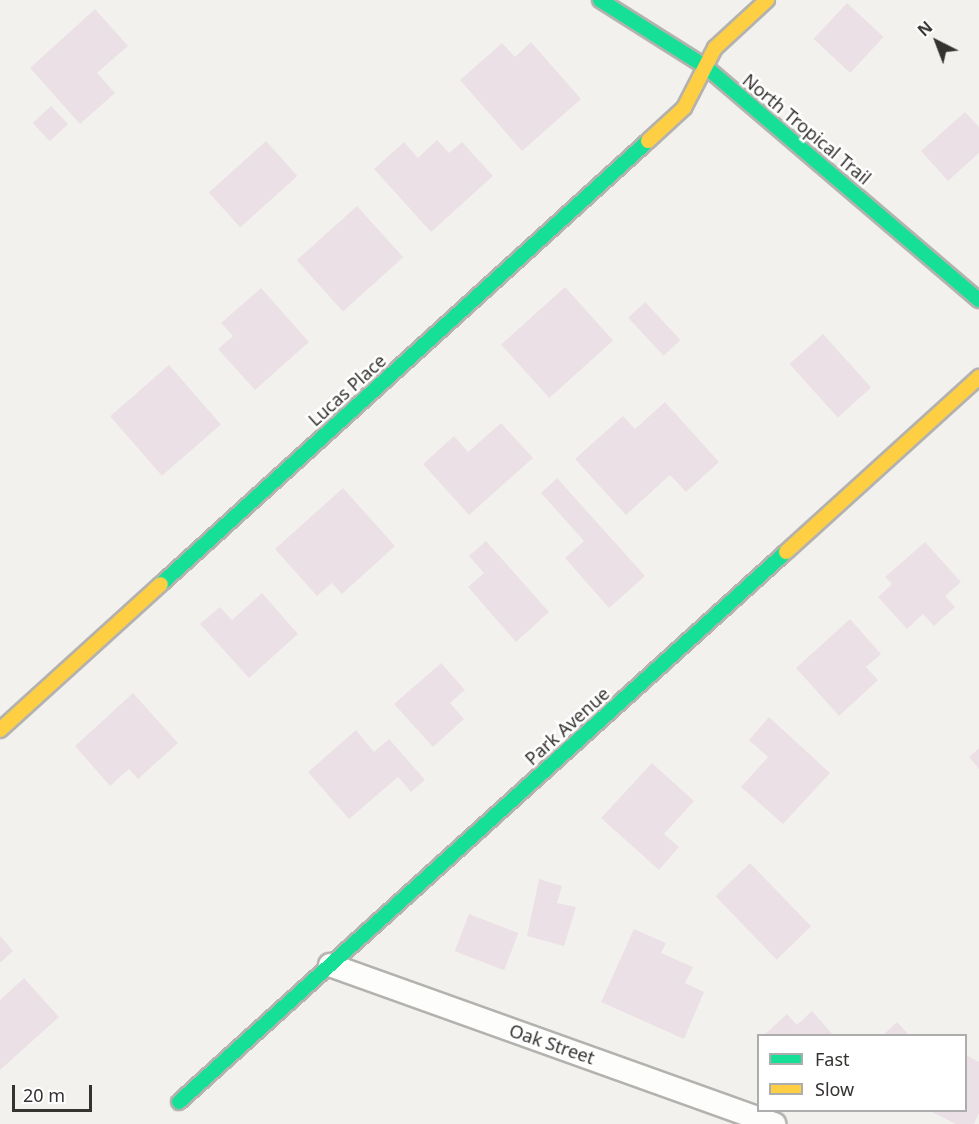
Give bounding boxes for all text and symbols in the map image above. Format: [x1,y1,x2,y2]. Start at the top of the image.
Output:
north arrow [907,12,967,72]
text: N [913,16,937,41]
street label: North Tropical Trail [738,69,876,189]
street label: Lucas Place [304,350,390,430]
street label: Park Avenue [520,683,614,769]
street label: Oak Street [507,1019,597,1069]
legend [757,1034,967,1112]
text: Fast [815,1047,850,1071]
scale bar [15,1073,94,1111]
text: Slow [815,1077,854,1101]
text: 20 m [23,1083,65,1107]

